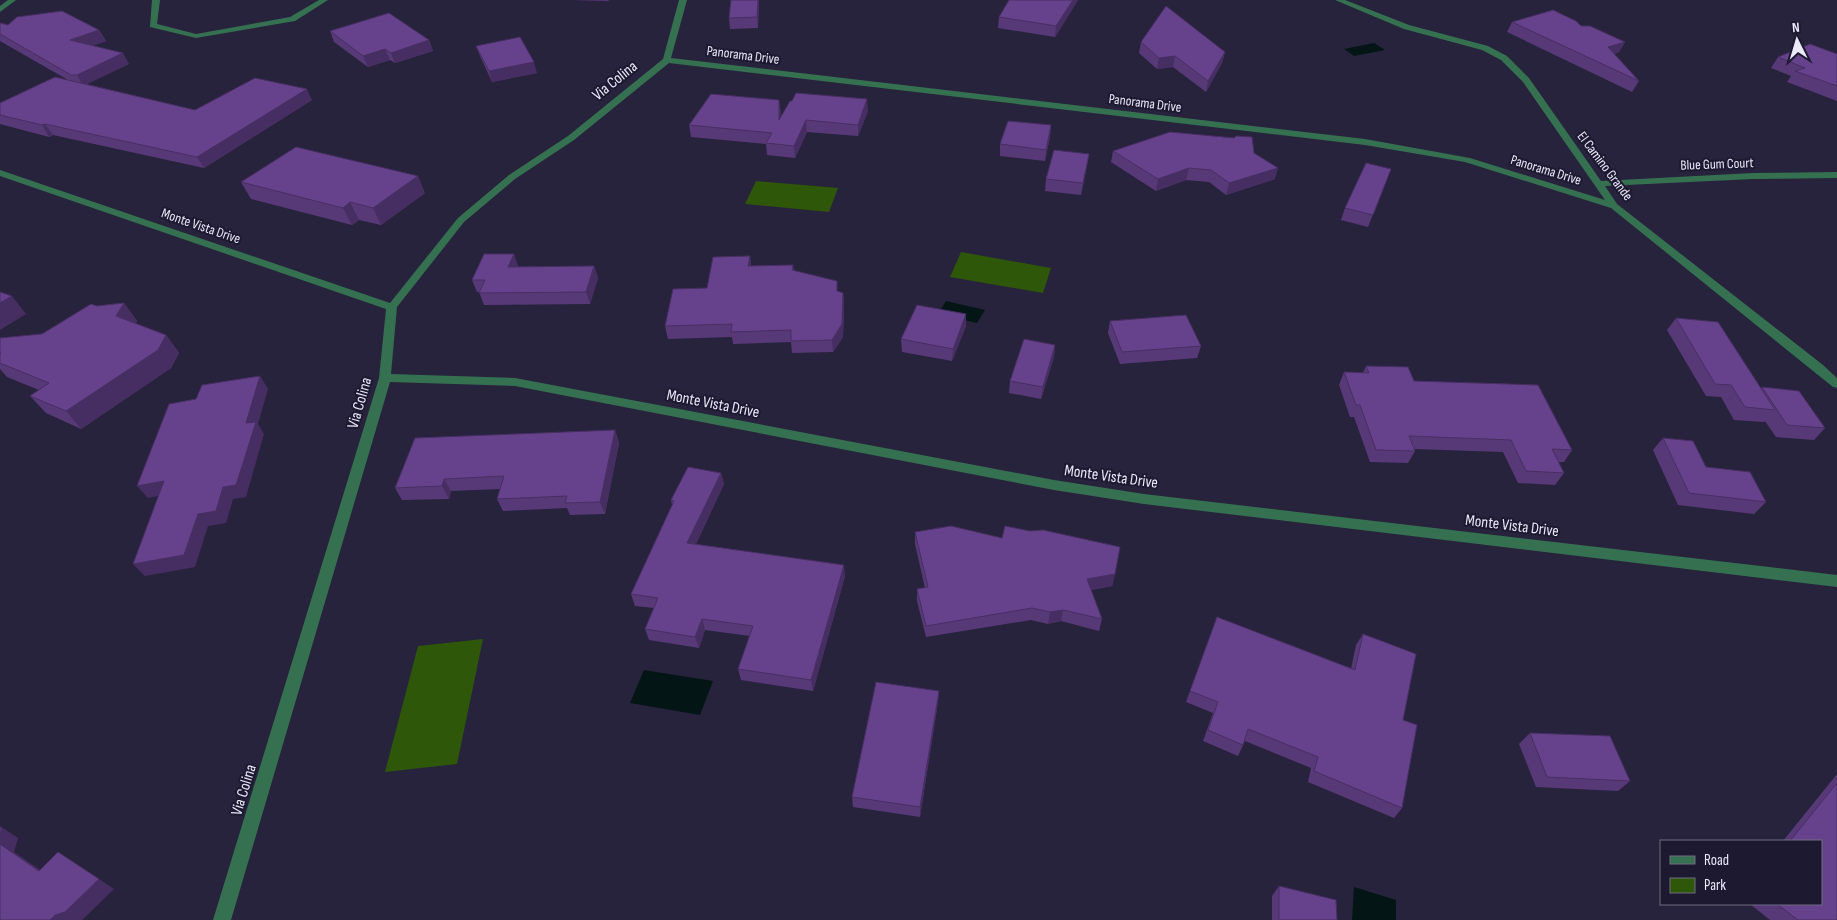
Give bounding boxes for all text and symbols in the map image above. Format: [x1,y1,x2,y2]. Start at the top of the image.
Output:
north arrow [1772,15,1822,65]
text: N [1791,19,1800,36]
street label: Panorama Drive [706,42,780,68]
street label: Via Colina [589,57,641,105]
street label: Panorama Drive [1108,90,1182,116]
street label: El Camino Grande [1574,128,1636,204]
street label: Panorama Drive [1509,151,1583,189]
street label: Blue Gum Court [1680,154,1754,174]
street label: Monte Vista Drive [159,205,243,247]
street label: Via Colina [344,375,376,431]
street label: Monte Vista Drive [665,386,761,422]
street label: Monte Vista Drive [1063,461,1159,493]
street label: Monte Vista Drive [1464,511,1560,541]
street label: Via Colina [227,762,261,818]
legend [1660,840,1822,905]
text: Road [1704,851,1729,870]
text: Park [1704,876,1726,895]

